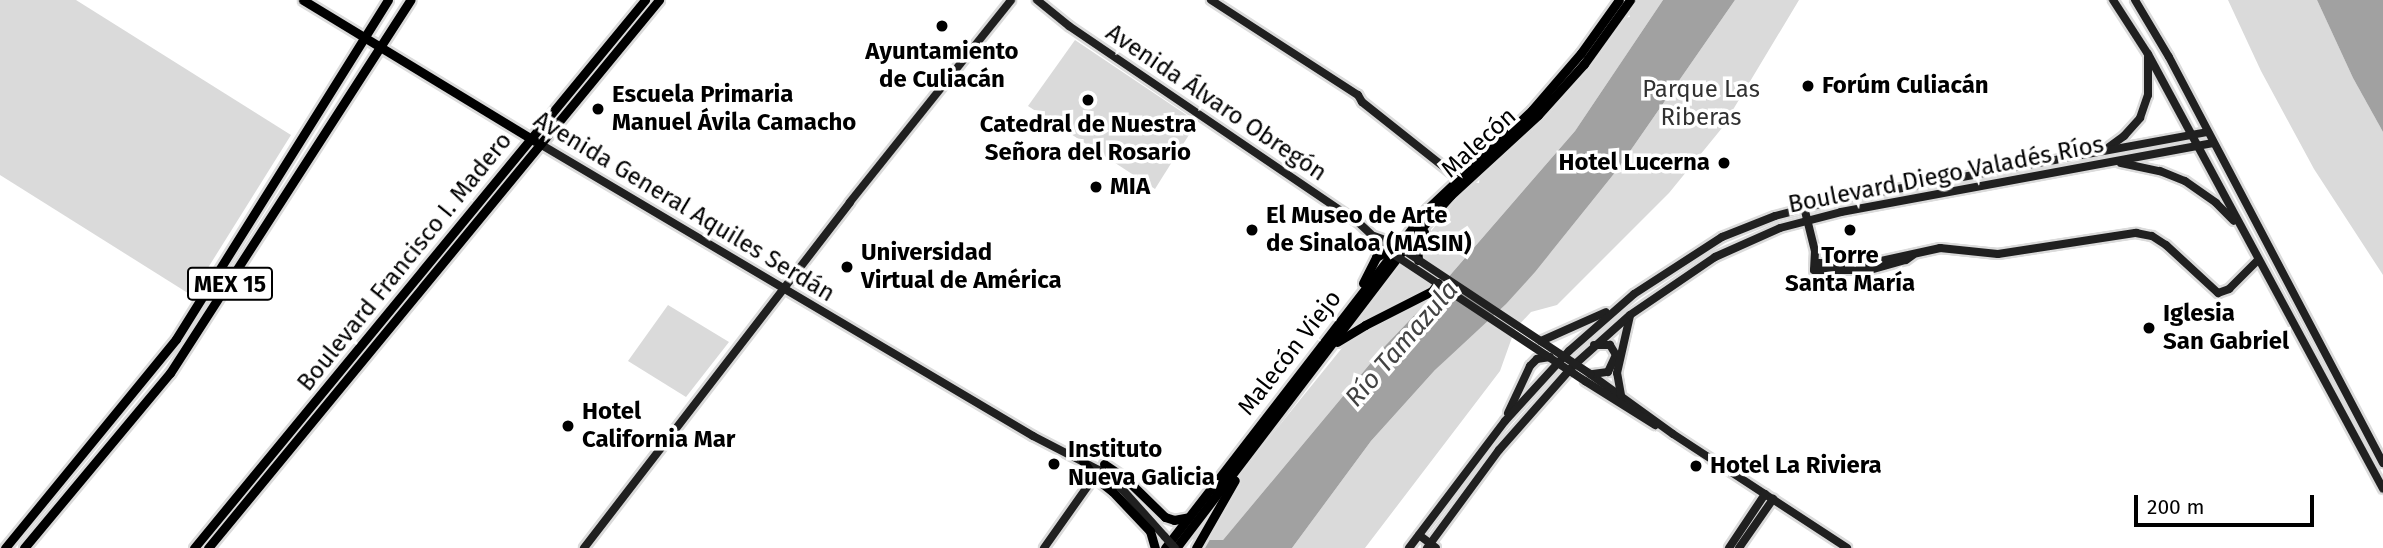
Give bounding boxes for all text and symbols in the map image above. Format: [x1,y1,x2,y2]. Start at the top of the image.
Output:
marker: Ayuntamiento de Culiacán [934,18,950,34]
street label: Avenida Álvaro Obregón [1100,18,1332,188]
place label: Ayuntamiento de Culiacán [865,38,1019,94]
place label: Forúm Culiacán [1822,72,1989,100]
park label: Parque Las Riberas [1642,76,1760,132]
marker: Forúm Culiacán [1800,78,1816,94]
place label: Escuela Primaria Manuel Ávila Camacho [612,81,856,137]
marker: Catedral de Nuestra Señora del Rosario [1080,92,1096,108]
marker: Escuela Primaria Manuel Ávila Camacho [590,101,606,117]
street label: Malecón [1436,102,1522,184]
street label: Avenida General Aquiles Serdán [528,106,840,308]
place label: Catedral de Nuestra Señora del Rosario [980,111,1196,167]
street label: Boulevard Francisco I. Madero [292,127,518,397]
street label: Boulevard Diego Valadés Ríos [1786,130,2106,220]
place label: Hotel Lucerna [1559,149,1710,177]
marker: Hotel Lucerna [1716,155,1732,171]
place label: MIA [1110,173,1150,201]
marker: MIA [1088,179,1104,195]
place label: El Museo de Arte de Sinaloa (MASIN) [1266,202,1472,258]
marker: El Museo de Arte de Sinaloa (MASIN) [1244,222,1260,238]
marker: Torre Santa María [1842,222,1858,238]
place label: Universidad Virtual de América [861,239,1062,295]
place label: Torre Santa María [1785,242,1915,298]
marker: Universidad Virtual de América [839,259,855,275]
road number: MEX 15 [186,264,274,304]
water label: Río Tamazula [1339,275,1465,413]
street label: Malecón Viejo [1232,285,1348,421]
place label: Iglesia San Gabriel [2163,300,2289,356]
marker: Iglesia San Gabriel [2141,320,2157,336]
place label: Hotel California Mar [582,398,735,454]
marker: Hotel California Mar [560,418,576,434]
place label: Instituto Nueva Galicia [1068,436,1215,492]
place label: Hotel La Riviera [1710,452,1882,480]
marker: Instituto Nueva Galicia [1046,456,1062,472]
marker: Hotel La Riviera [1688,458,1704,474]
scale bar [2138,482,2318,526]
text: 200 m [2147,494,2204,520]

